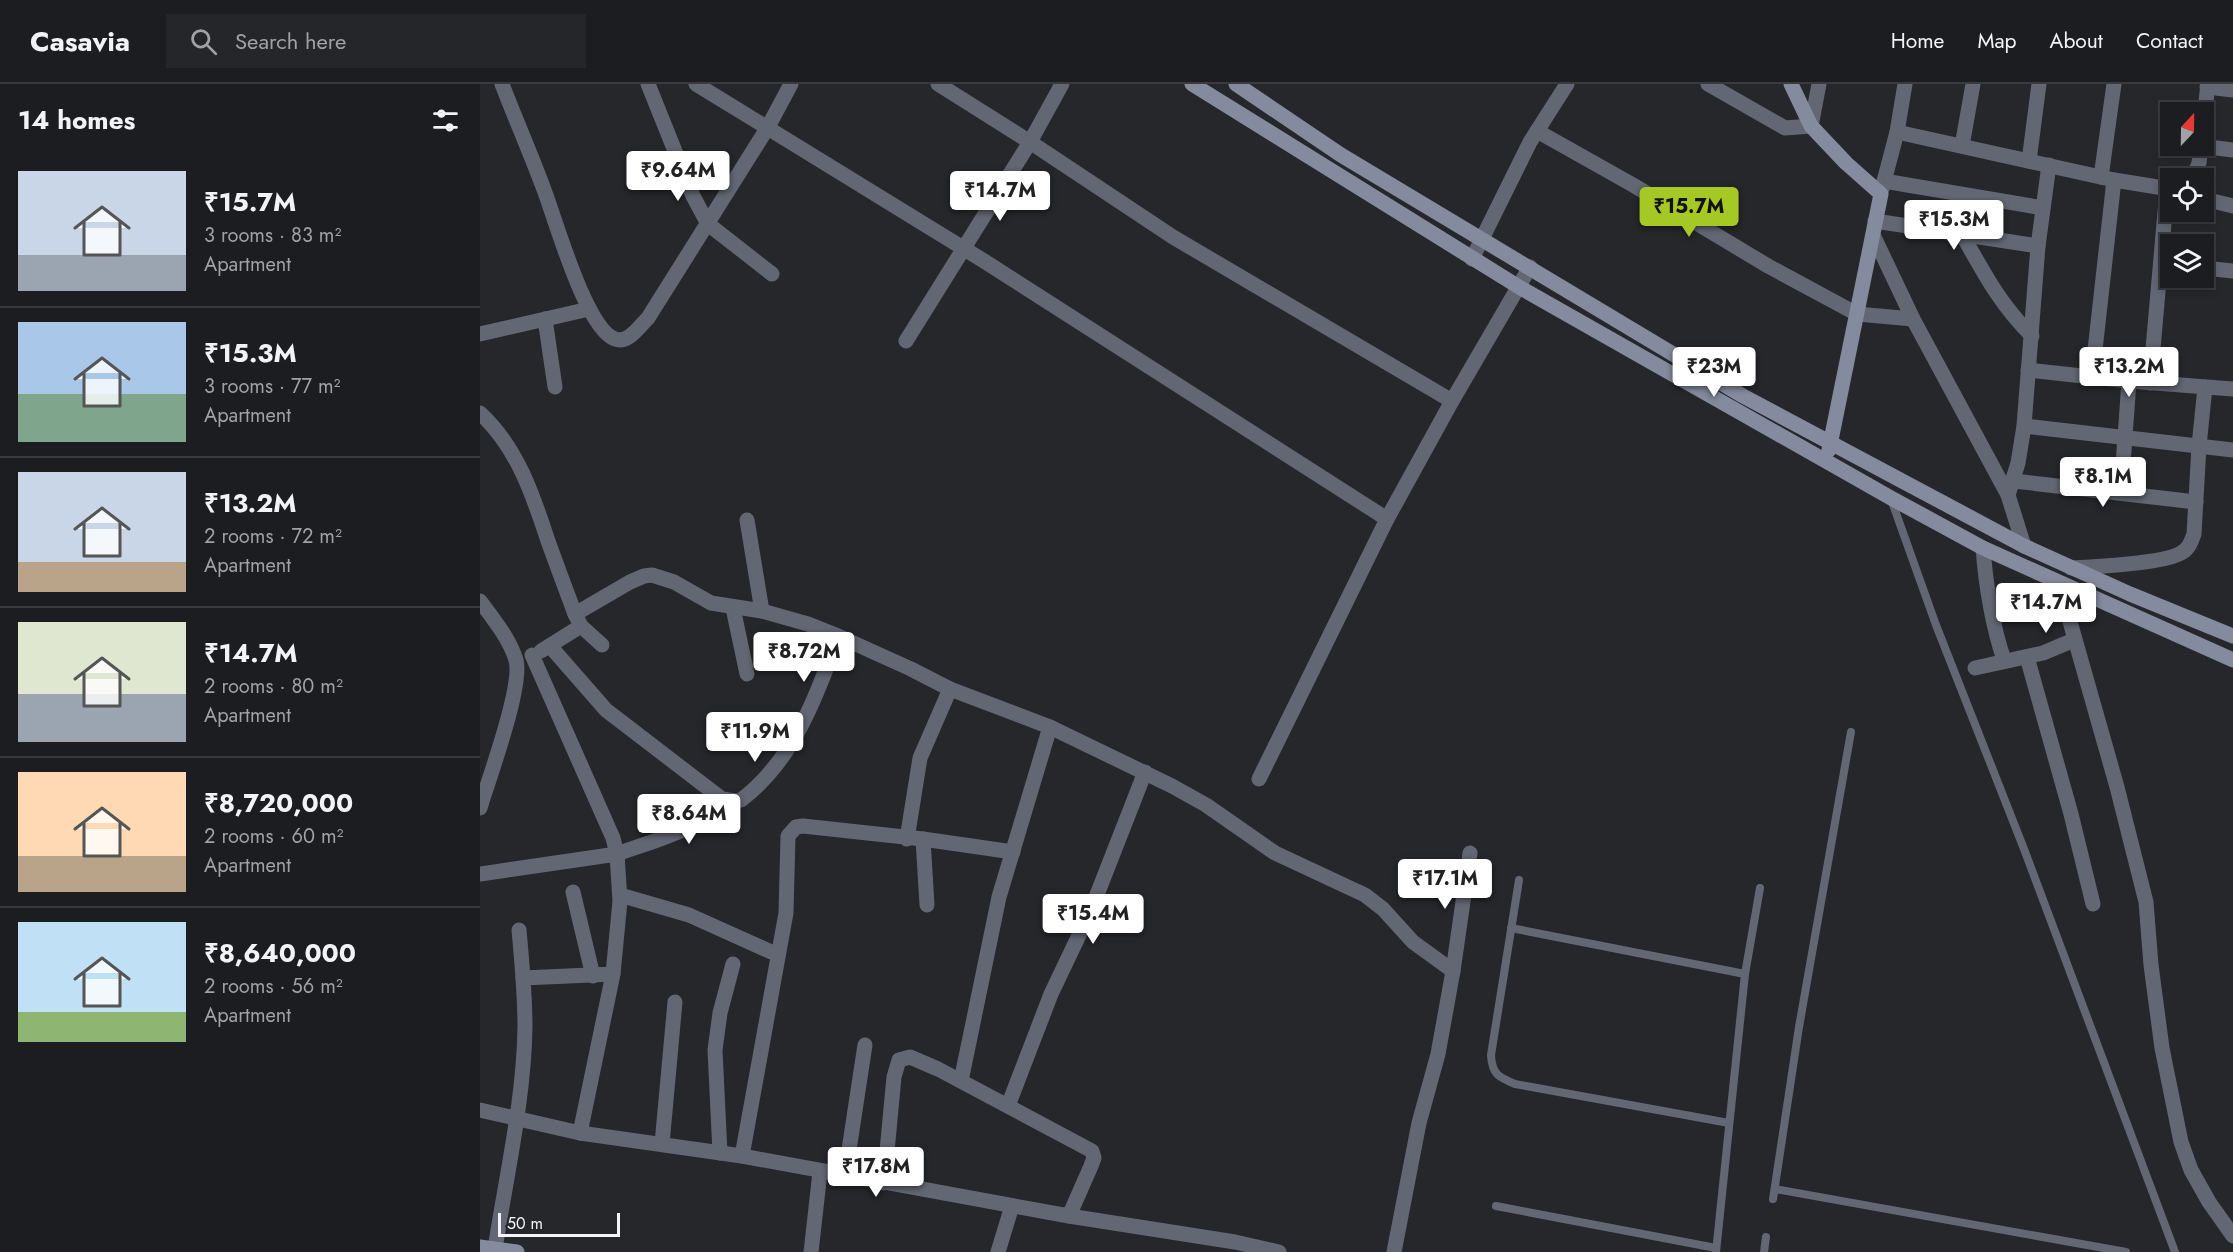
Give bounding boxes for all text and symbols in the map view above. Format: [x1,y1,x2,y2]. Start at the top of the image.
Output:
search box [166,14,586,68]
text: Casavia [30,21,130,62]
icon: search [187,25,220,58]
text: Search here [235,25,346,57]
text: Home [1891,26,1944,56]
text: Map [1977,26,2017,56]
text: About [2050,26,2103,56]
text: Contact [2136,26,2203,56]
text: 14 homes [18,101,135,139]
north arrow [2160,102,2214,156]
map controls [2160,102,2214,288]
icon: filters [429,104,462,137]
pin: ₹9.64M [629,151,727,202]
text: ₹9.64M [640,156,716,185]
button: locate [2160,168,2214,222]
pin: ₹14.7M [951,171,1049,222]
text: ₹14.7M [964,176,1036,205]
text: ₹15.7M [204,183,296,221]
pin: ₹15.7M [1640,187,1738,238]
text: ₹15.7M [1654,192,1724,221]
icon: home [66,195,138,267]
pin: ₹15.3M [1905,200,2003,251]
text: ₹15.3M [1918,205,1990,234]
text: 3 rooms · 83 m² [204,221,341,250]
button: layers [2160,234,2214,288]
text: Apartment [204,250,291,279]
text: ₹15.3M [204,334,297,372]
icon: home [66,346,138,418]
pin: ₹23M [1678,347,1750,398]
pin: ₹13.2M [2080,347,2178,398]
text: ₹23M [1687,352,1741,381]
text: ₹13.2M [2093,352,2165,381]
text: 3 rooms · 77 m² [204,372,341,401]
text: Apartment [204,401,291,430]
pin: ₹8.1M [2061,457,2145,508]
text: ₹8.1M [2074,462,2132,491]
text: ₹13.2M [204,484,296,522]
icon: home [66,496,138,568]
text: 2 rooms · 72 m² [204,522,342,551]
text: Apartment [204,551,291,580]
pin: ₹14.7M [1997,583,2095,634]
text: ₹14.7M [2010,588,2082,617]
pin: ₹8.72M [755,632,853,683]
text: ₹14.7M [204,634,297,672]
text: ₹8.72M [767,637,841,666]
icon: home [66,646,138,718]
text: 2 rooms · 80 m² [204,672,343,701]
text: Apartment [204,701,291,730]
pin: ₹11.9M [706,712,804,763]
text: ₹11.9M [720,717,790,746]
text: ₹8,720,000 [204,784,353,822]
pin: ₹8.64M [640,794,738,845]
icon: home [66,796,138,868]
text: ₹8.64M [651,799,727,828]
text: 2 rooms · 60 m² [204,822,343,851]
text: Apartment [204,851,291,880]
pin: ₹17.1M [1396,859,1494,910]
text: ₹17.1M [1412,864,1478,893]
pin: ₹15.4M [1044,894,1142,945]
text: ₹15.4M [1057,899,1129,928]
text: ₹8,640,000 [204,934,356,972]
icon: home [66,946,138,1018]
text: 2 rooms · 56 m² [204,972,343,1001]
text: Apartment [204,1001,291,1030]
pin: ₹17.8M [827,1147,925,1198]
text: ₹17.8M [842,1152,910,1181]
scale bar [498,1210,620,1238]
text: 50 m [507,1212,543,1235]

